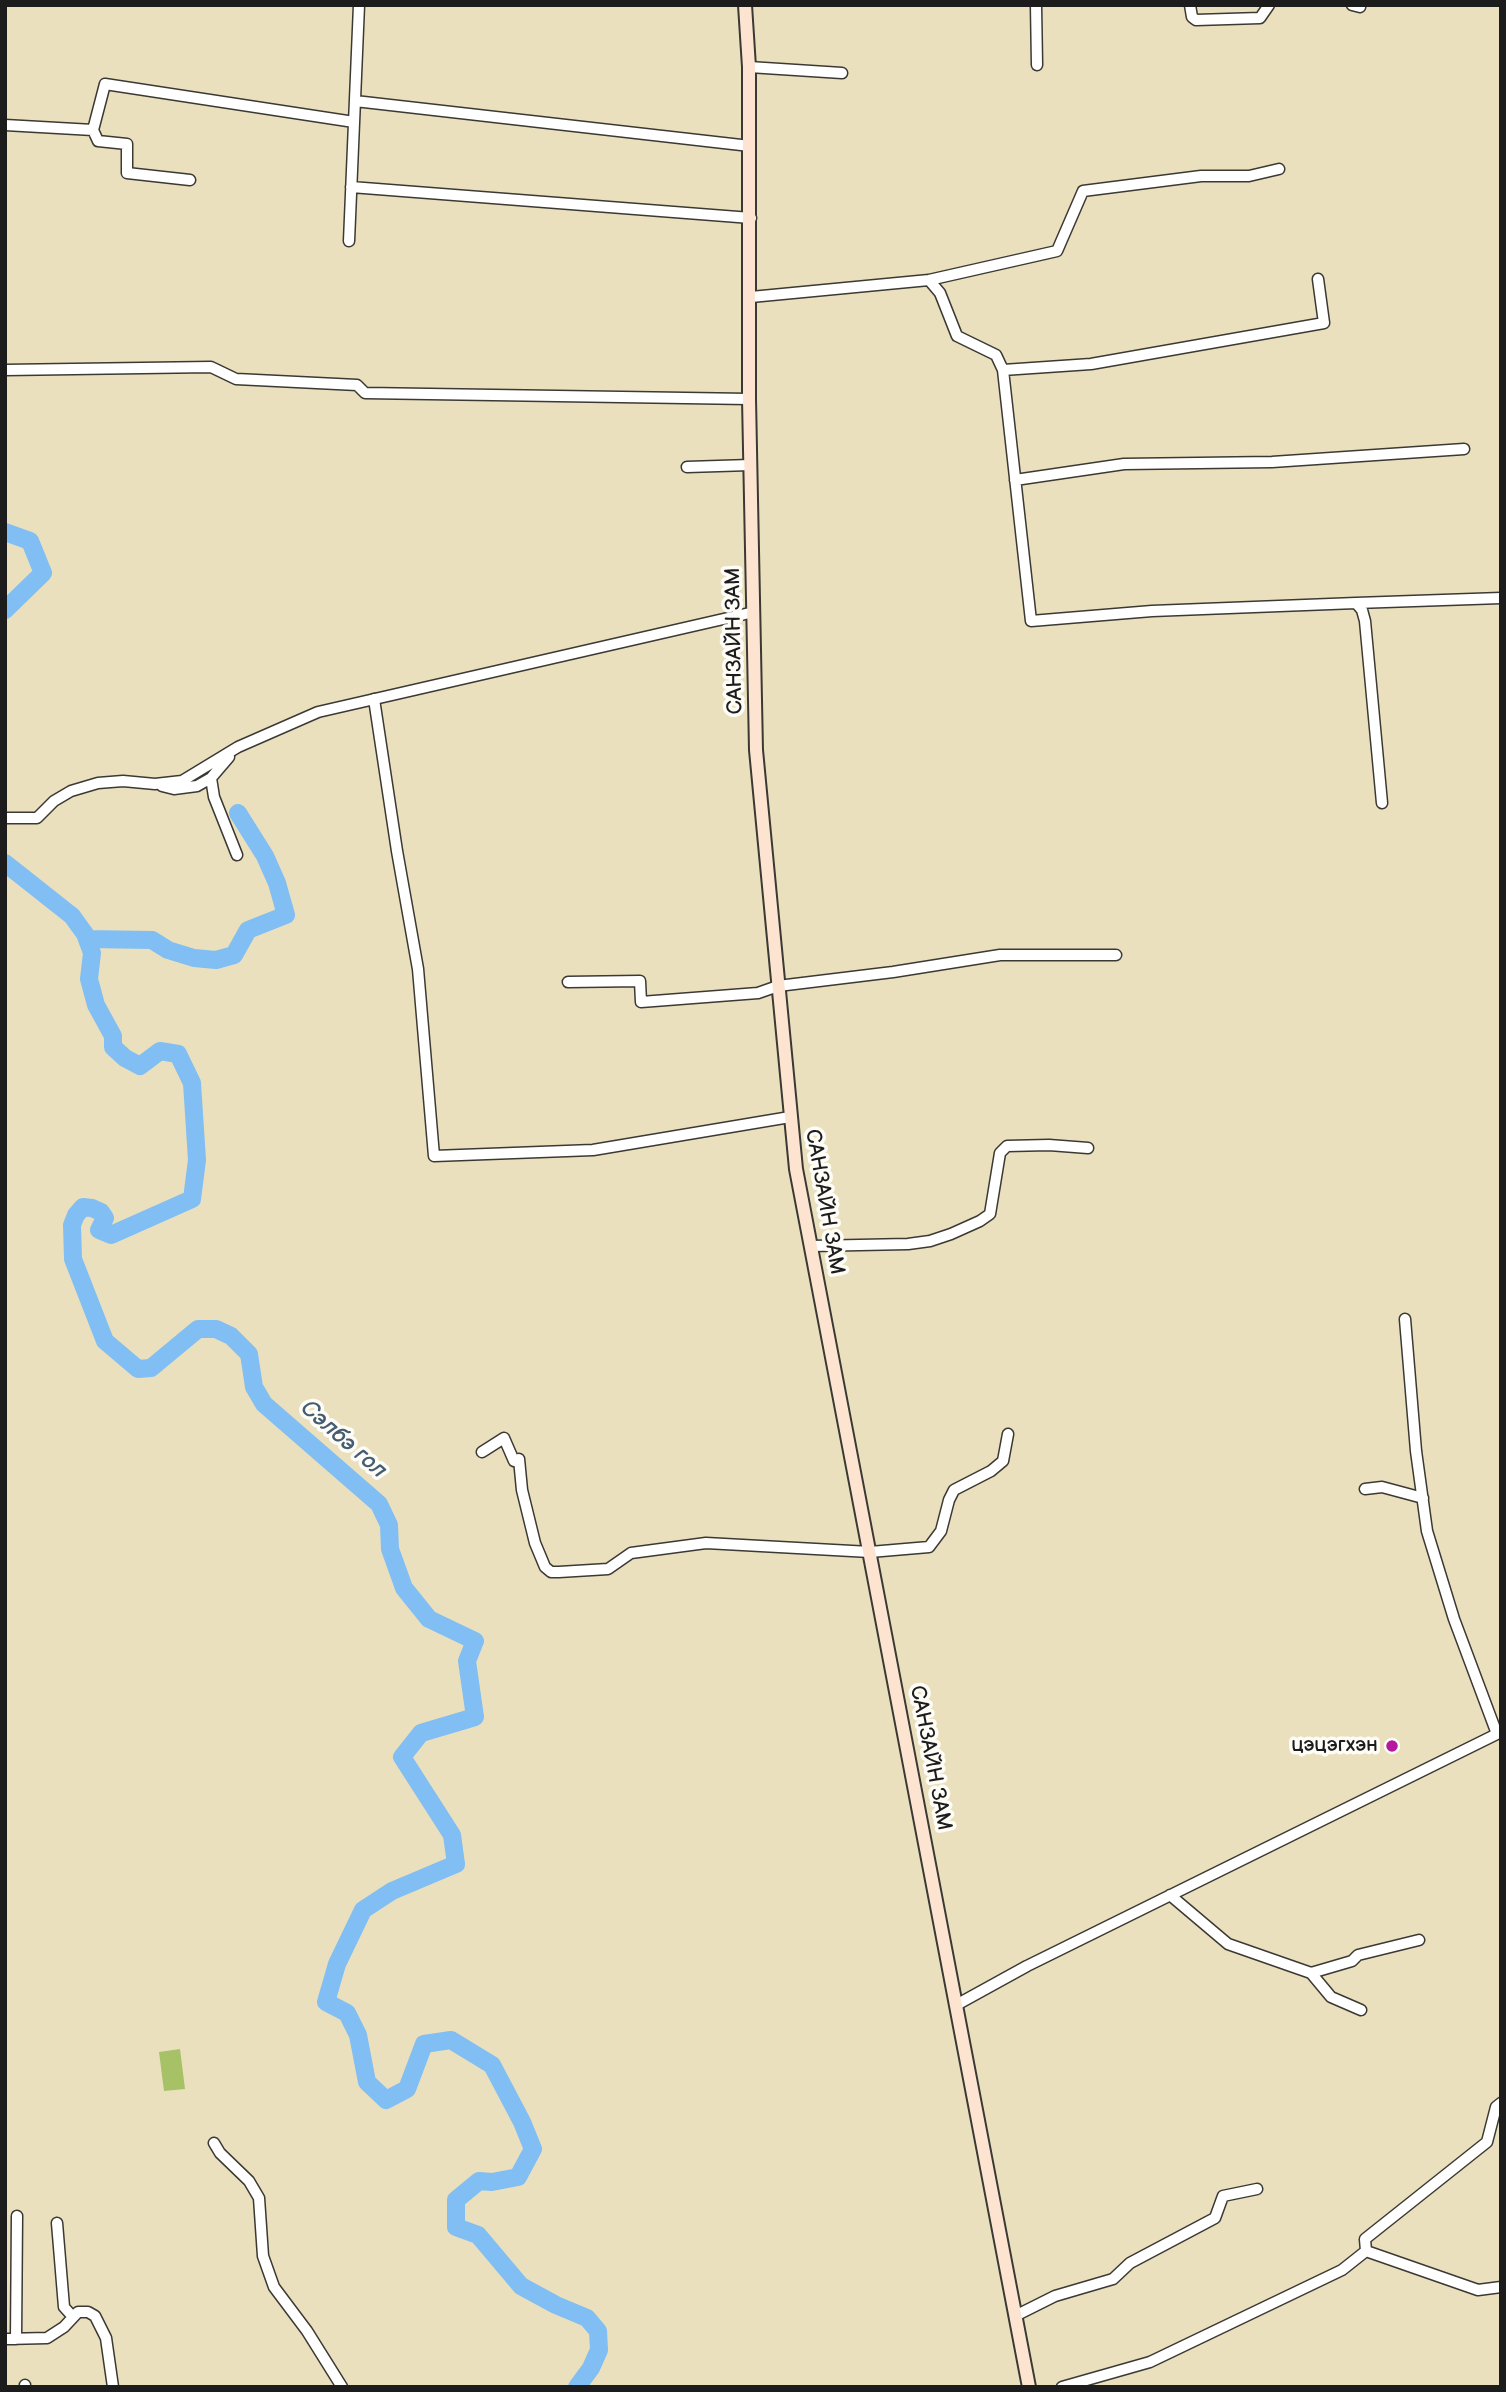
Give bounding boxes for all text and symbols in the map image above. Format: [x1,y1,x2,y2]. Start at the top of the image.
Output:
street label: САНЗАЙН ЗАМ [721,567,749,715]
street label: САНЗАЙН ЗАМ [799,1127,849,1277]
water label: Сэлбэ гол [294,1395,392,1485]
street label: САНЗАЙН ЗАМ [904,1683,956,1833]
place label: цэцэгхэн [1291,1733,1378,1759]
marker: цэцэгхэн [1384,1738,1400,1754]

